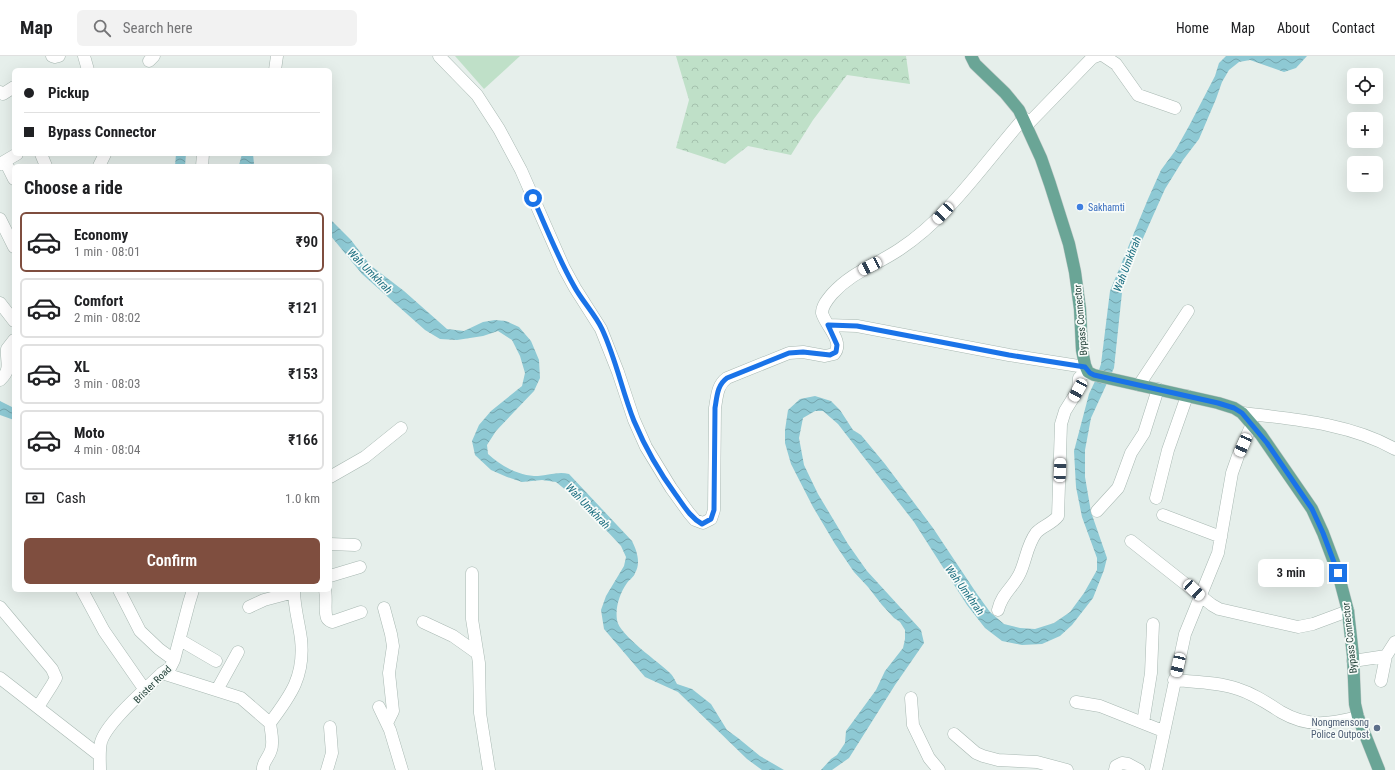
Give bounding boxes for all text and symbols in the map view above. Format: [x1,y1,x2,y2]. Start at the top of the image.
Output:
search box [77,10,357,46]
text: Map [20,16,53,39]
icon: search [91,17,113,39]
text: Search here [123,19,193,37]
text: Home [1176,20,1209,36]
text: Map [1231,20,1255,36]
text: About [1277,20,1310,36]
text: Contact [1332,20,1375,36]
map controls [1347,68,1383,192]
button: locate [1347,68,1383,104]
text: Pickup [48,84,89,102]
button: + [1347,112,1383,148]
text: Bypass Connector [48,123,156,141]
button: − [1347,156,1383,192]
text: Choose a ride [24,177,123,198]
route start [524,189,542,207]
car [930,200,956,226]
marker: Sakhamti [1075,202,1085,212]
place label: Sakhamti [1088,202,1125,213]
icon: car [26,224,62,260]
text: Economy [74,226,128,244]
text: ₹90 [296,233,318,251]
water label: Wah Umkhrah [1111,235,1144,294]
text: 1 min · 08:01 [74,244,140,259]
water label: Wah Umkhrah [345,246,395,296]
car [857,255,883,277]
street label: Bypass Connector [1072,284,1089,356]
icon: car [26,290,62,326]
text: Comfort [74,292,123,310]
text: ₹121 [288,299,318,317]
text: 2 min · 08:02 [74,310,140,325]
icon: car [26,356,62,392]
text: XL [74,358,90,376]
text: ₹153 [288,365,318,383]
text: 3 min · 08:03 [74,376,140,391]
car [1067,377,1089,403]
icon: car [26,422,62,458]
text: Moto [74,424,105,442]
text: ₹166 [288,431,318,449]
car [1233,432,1253,458]
text: 4 min · 08:04 [74,442,140,457]
car [1054,458,1066,482]
water label: Wah Umkhrah [563,481,612,532]
icon: cash [24,487,46,509]
text: Cash [56,489,86,507]
text: 1.0 km [285,491,320,506]
button: Confirm [24,538,320,584]
callout: 3 min [1258,559,1324,587]
water label: Wah Umkhrah [942,563,987,618]
route end [1329,564,1347,582]
text: 3 min [1277,565,1305,580]
car [1181,577,1207,603]
street label: Bypass Connector [1340,602,1359,674]
car [1169,652,1187,678]
street label: Brister Road [131,663,173,705]
place label: Nongmensong Police Outpost [1311,717,1369,740]
marker: Nongmensong Police Outpost [1372,723,1382,733]

